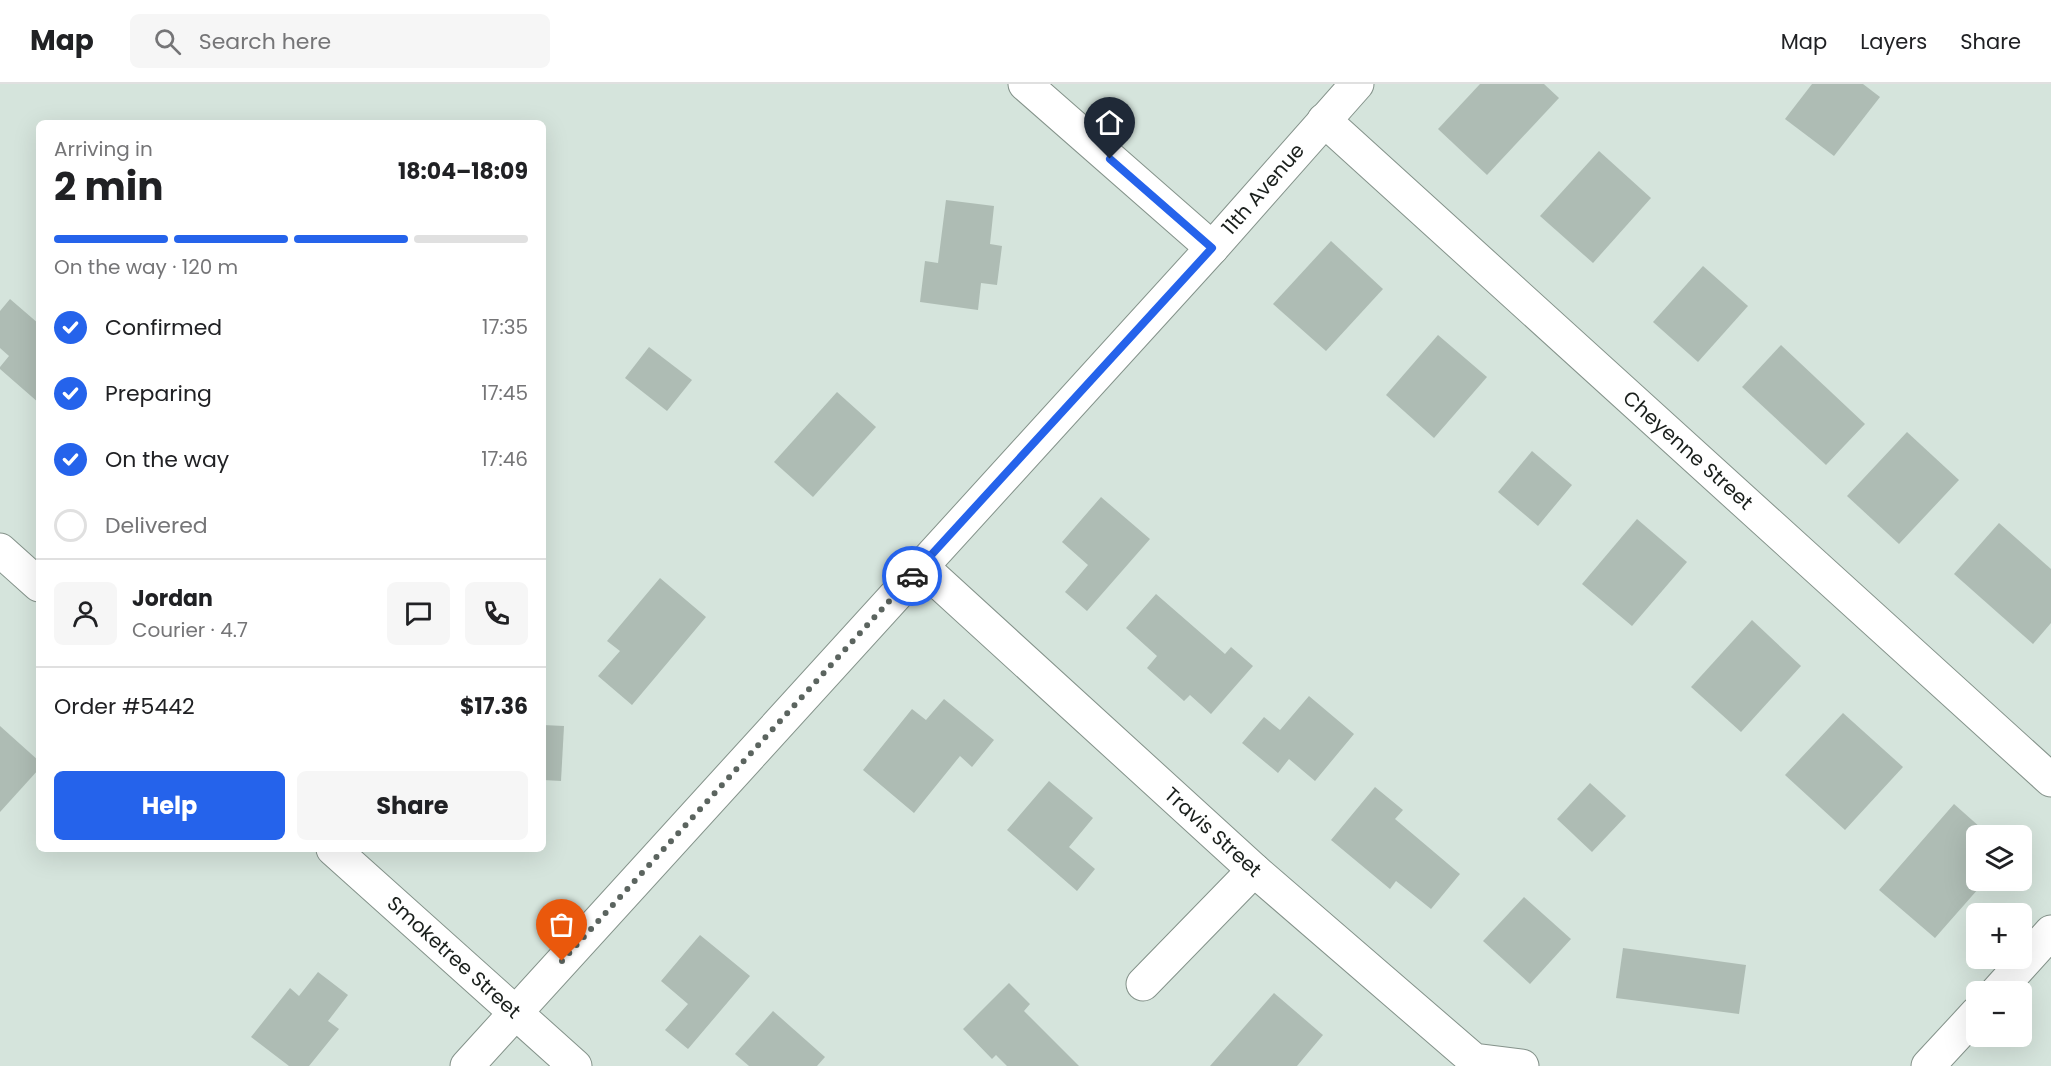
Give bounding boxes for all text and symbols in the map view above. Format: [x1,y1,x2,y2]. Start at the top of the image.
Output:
search box [130,14,550,68]
text: Map [30,21,94,60]
icon: search [151,25,184,58]
text: Search here [199,26,331,57]
text: Map [1781,27,1827,56]
text: Layers [1860,27,1927,56]
text: Share [1960,27,2021,56]
pin [1084,97,1135,159]
icon: home [1093,106,1126,139]
text: Arriving in [54,135,153,163]
street label: 11th Avenue [1215,137,1311,241]
text: 18:04–18:09 [398,156,528,187]
text: 2 min [54,159,164,214]
text: On the way · 120 m [54,253,238,281]
icon: check [54,311,87,344]
text: Confirmed [105,312,222,343]
text: 17:35 [482,313,528,341]
icon: check [54,377,87,410]
text: Preparing [105,378,212,409]
text: 17:45 [481,379,528,407]
street label: Cheyenne Street [1617,384,1759,516]
icon: check [54,443,87,476]
text: On the way [105,444,229,475]
text: 17:46 [481,445,528,473]
text: Delivered [105,510,208,541]
courier [882,546,942,606]
icon: car [896,560,929,593]
button: person [54,582,117,645]
button: chat [387,582,450,645]
button: phone [465,582,528,645]
text: Jordan [132,583,213,614]
text: Courier · 4.7 [132,616,248,644]
text: Order #5442 [54,691,195,722]
text: $17.36 [460,691,528,722]
button: Help [54,771,285,840]
button: Share [297,771,528,840]
street label: Travis Street [1158,781,1268,883]
map controls [1966,825,2032,1047]
button: layers [1966,825,2032,891]
street label: Smoketree Street [381,889,527,1025]
pin [536,899,587,961]
button: + [1966,903,2032,969]
icon: bag [545,908,578,941]
button: − [1966,981,2032,1047]

